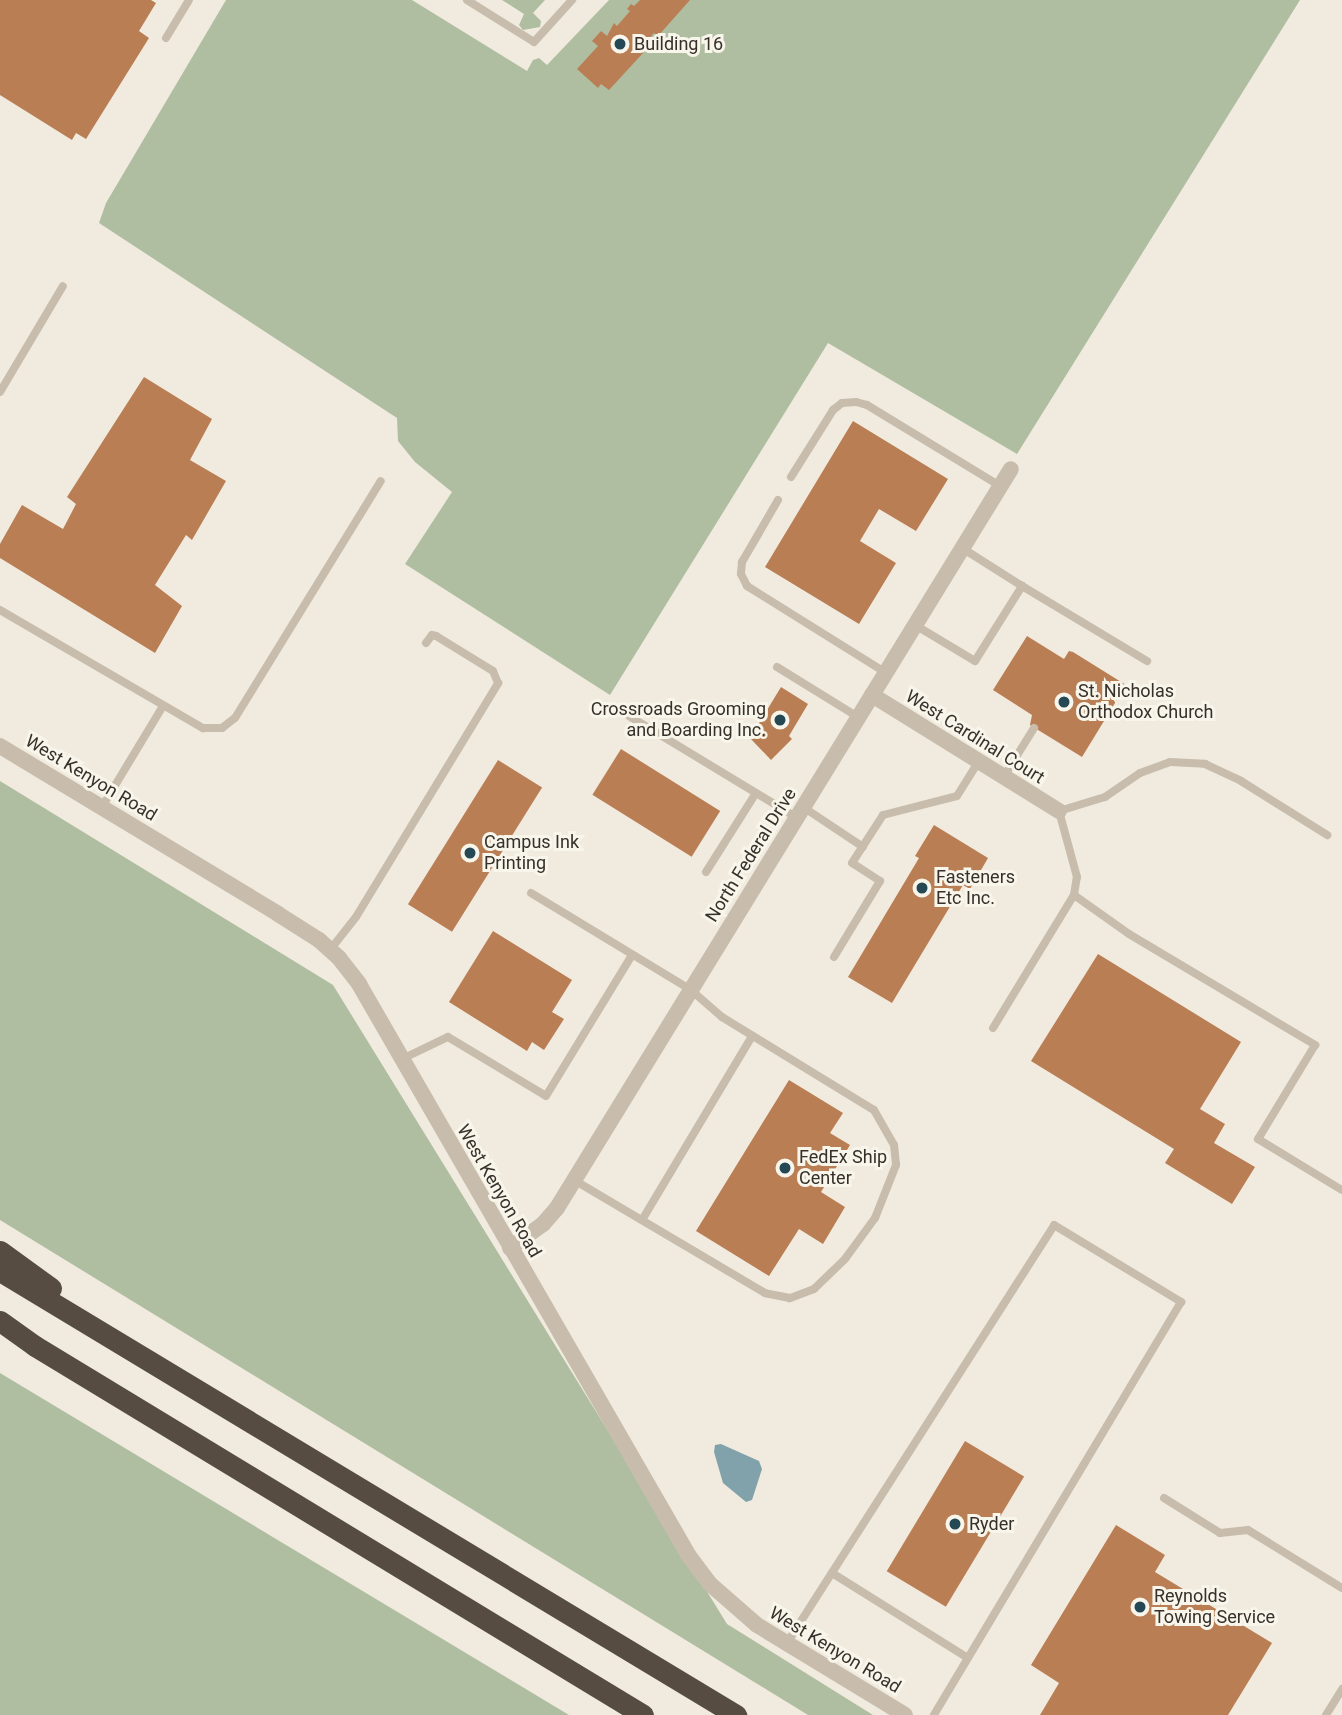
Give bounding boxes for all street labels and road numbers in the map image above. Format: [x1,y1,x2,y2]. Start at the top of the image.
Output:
street label: West Cardinal Court [902,686,1048,788]
street label: West Kenyon Road [21,730,161,826]
street label: North Federal Drive [701,784,801,926]
street label: West Kenyon Road [452,1121,546,1261]
street label: West Kenyon Road [765,1602,905,1698]

